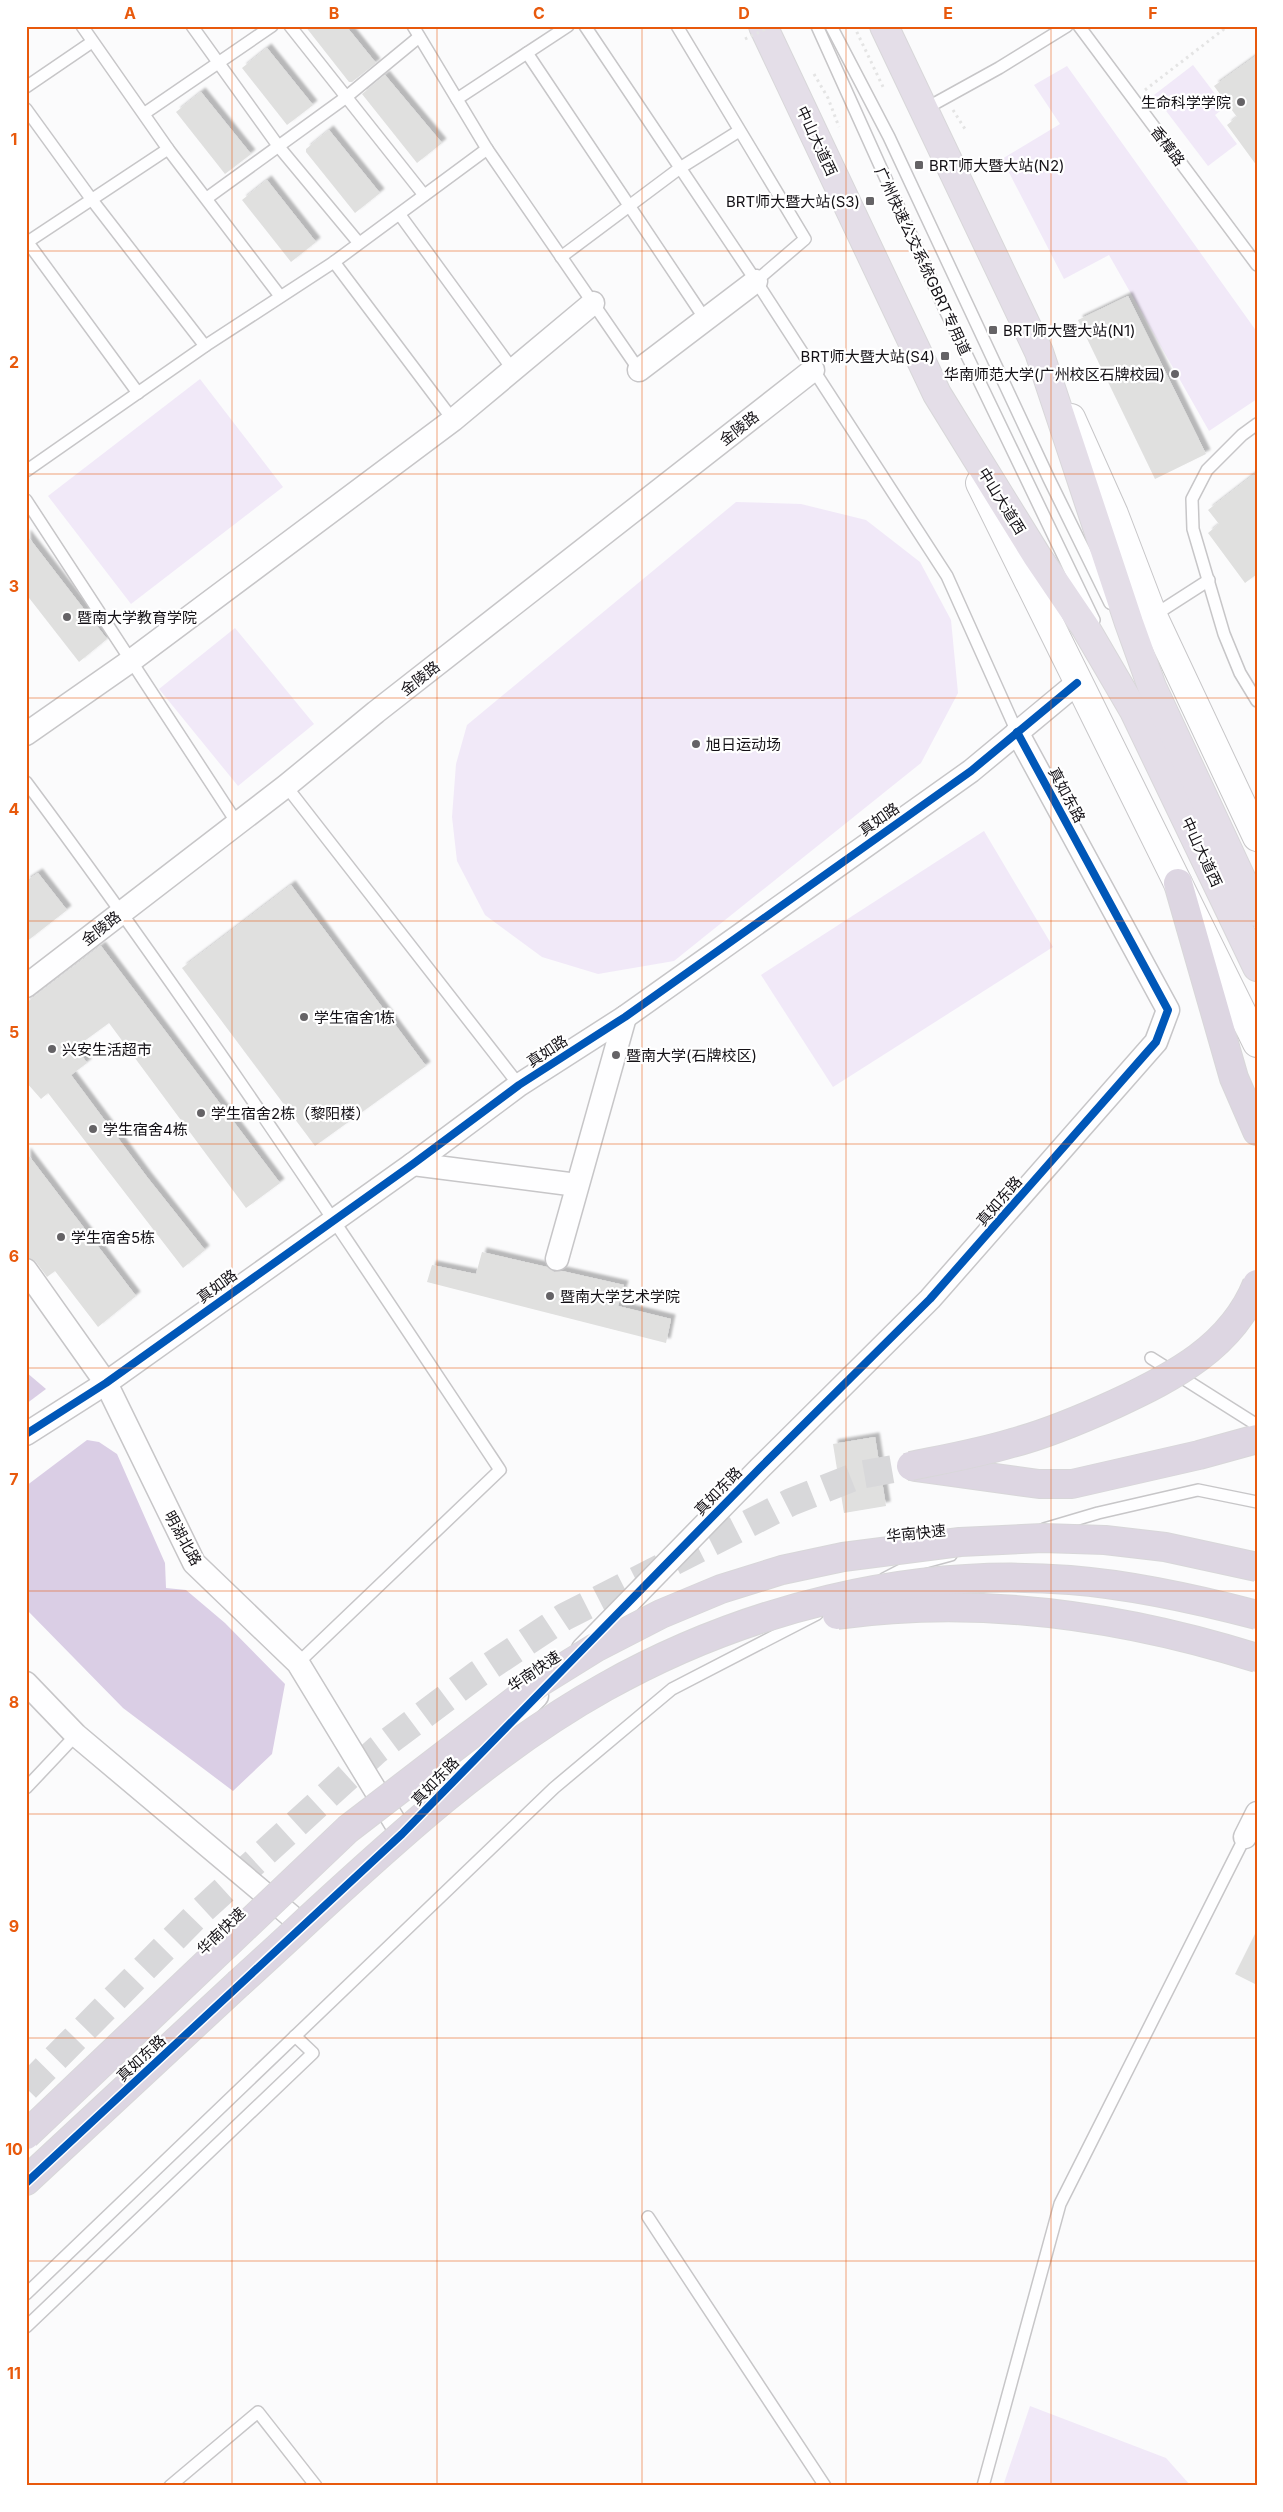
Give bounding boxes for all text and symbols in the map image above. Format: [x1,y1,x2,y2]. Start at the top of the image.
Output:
text: A [124,3,136,23]
text: B [329,3,339,23]
text: C [533,3,545,23]
text: D [738,3,750,23]
text: E [943,3,953,23]
text: F [1148,3,1158,23]
place label: 生命科学学院 [1141,93,1231,112]
marker: 生命科学学院 [1235,96,1247,108]
street label: 中山大道西 [793,103,841,179]
street label: 香樟路 [1147,122,1189,170]
text: 1 [11,129,17,149]
place label: BRT师大暨大站(N2) [929,156,1065,175]
marker: BRT师大暨大站(N2) [913,159,925,171]
street label: 广州快速公交系统GBRT专用道 [871,164,975,358]
place label: BRT师大暨大站(S3) [726,192,860,211]
marker: BRT师大暨大站(S3) [864,195,876,207]
place label: BRT师大暨大站(N1) [1003,321,1136,340]
marker: BRT师大暨大站(N1) [987,324,999,336]
place label: BRT师大暨大站(S4) [801,347,935,366]
marker: BRT师大暨大站(S4) [939,350,951,362]
text: 2 [9,352,19,372]
place label: 华南师范大学(广州校区石牌校园) [944,365,1165,384]
marker: 华南师范大学(广州校区石牌校园) [1169,368,1181,380]
street label: 金陵路 [715,407,763,449]
street label: 中山大道西 [974,464,1030,538]
text: 3 [9,576,19,596]
place label: 暨南大学教育学院 [77,608,197,627]
marker: 暨南大学教育学院 [61,611,73,623]
street label: 金陵路 [396,657,444,699]
place label: 旭日运动场 [706,735,781,754]
marker: 旭日运动场 [690,738,702,750]
street label: 真如东路 [1045,764,1089,826]
street label: 真如路 [855,798,903,840]
text: 4 [9,799,20,819]
street label: 中山大道西 [1178,814,1226,890]
street label: 金陵路 [77,907,125,949]
place label: 学生宿舍1栋 [314,1008,395,1027]
marker: 学生宿舍1栋 [298,1011,310,1023]
text: 5 [9,1022,19,1042]
street label: 真如路 [523,1031,571,1071]
place label: 兴安生活超市 [62,1040,152,1059]
marker: 兴安生活超市 [46,1043,58,1055]
place label: 暨南大学(石牌校区) [626,1046,757,1065]
marker: 暨南大学(石牌校区) [610,1049,622,1061]
place label: 学生宿舍2栋（黎阳楼） [211,1104,370,1123]
marker: 学生宿舍2栋（黎阳楼） [195,1107,207,1119]
place label: 学生宿舍4栋 [103,1120,188,1139]
marker: 学生宿舍4栋 [87,1123,99,1135]
street label: 真如东路 [972,1172,1026,1230]
place label: 学生宿舍5栋 [71,1228,155,1247]
marker: 学生宿舍5栋 [55,1231,67,1243]
text: 6 [9,1246,19,1266]
street label: 真如路 [193,1265,241,1307]
place label: 暨南大学艺术学院 [560,1287,680,1306]
marker: 暨南大学艺术学院 [544,1290,556,1302]
street label: 真如东路 [690,1463,746,1519]
text: 7 [9,1469,19,1489]
street label: 明湖北路 [160,1507,206,1569]
street label: 华南快速 [885,1520,947,1546]
street label: 华南快速 [504,1646,564,1696]
text: 8 [9,1692,19,1712]
street label: 真如东路 [407,1753,463,1809]
street label: 华南快速 [193,1903,249,1959]
text: 9 [9,1916,19,1936]
street label: 真如东路 [113,2031,169,2085]
text: 10 [5,2139,23,2159]
text: 11 [7,2363,21,2383]

